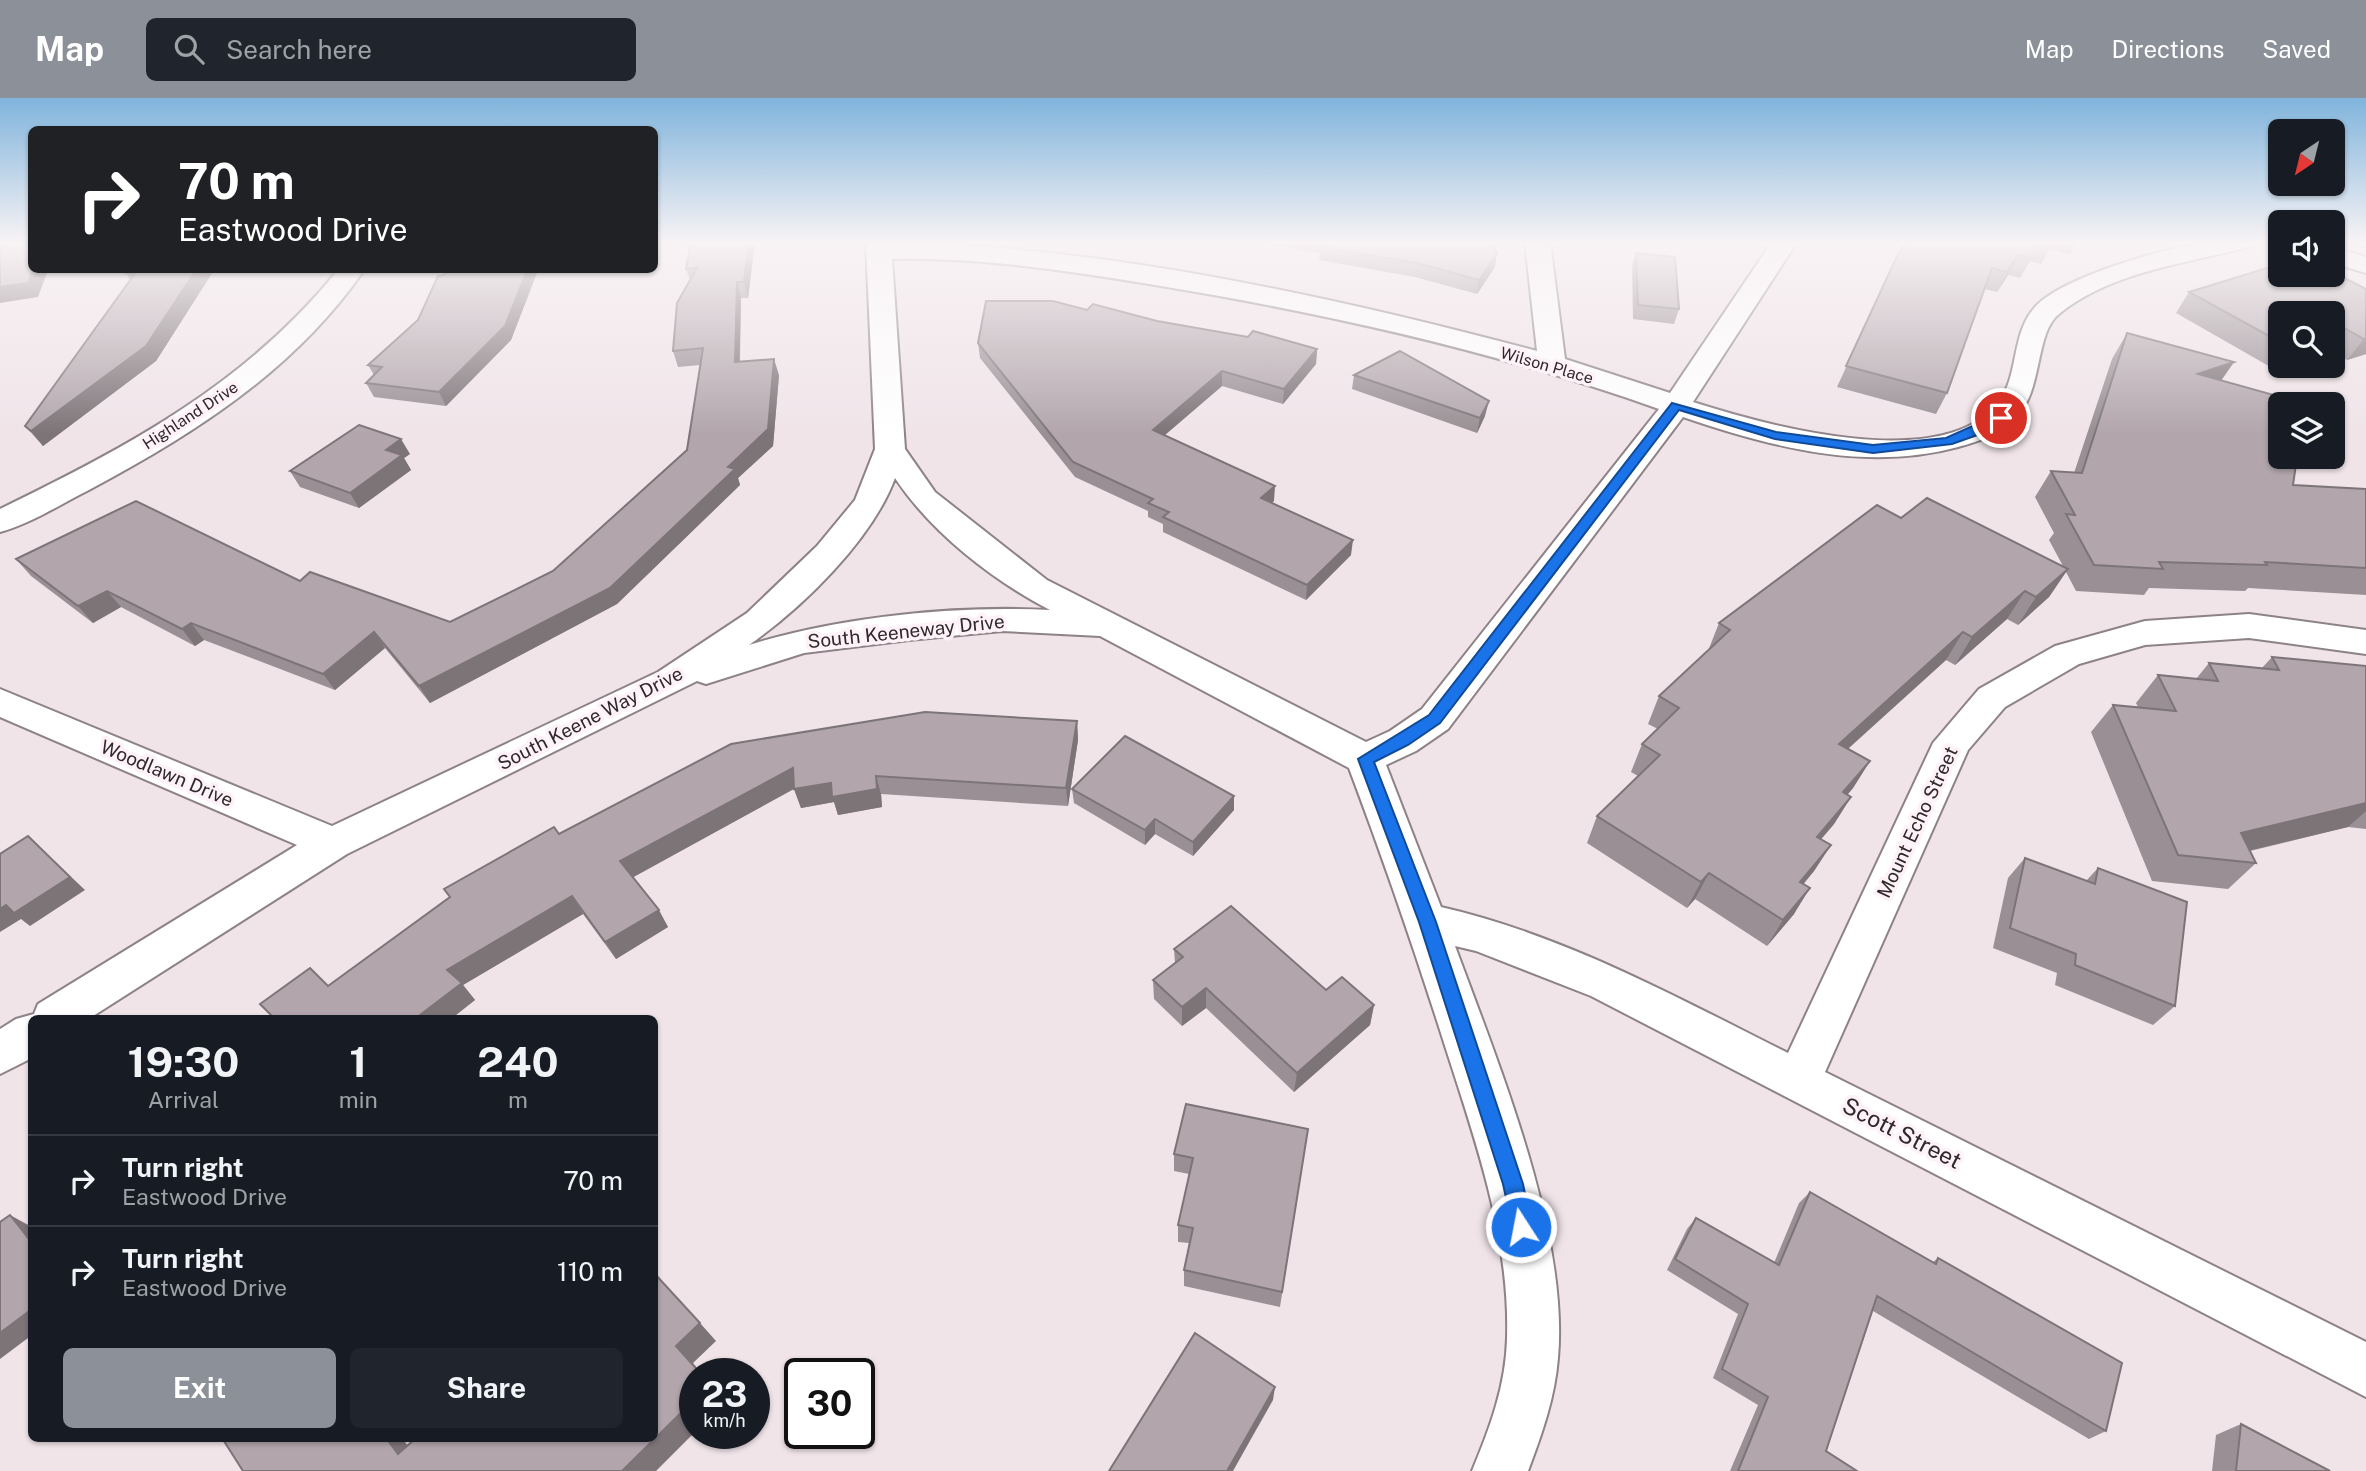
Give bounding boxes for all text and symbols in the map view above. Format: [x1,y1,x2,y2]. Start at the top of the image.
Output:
search box [146,18,636,81]
text: Map [35,30,104,68]
icon: search [170,30,208,68]
text: Search here [226,34,372,65]
text: Map [2025,35,2074,63]
text: Directions [2112,35,2224,63]
text: Saved [2262,35,2331,63]
north arrow [2268,119,2345,196]
map controls [2268,119,2345,469]
text: 70 m [178,152,295,210]
icon: right [63,154,154,245]
button: sound [2268,210,2345,287]
text: Eastwood Drive [178,211,408,248]
button: search [2268,301,2345,378]
street label: Wilson Place [1498,343,1595,388]
street label: Highland Drive [139,378,242,453]
pin [1971,388,2031,448]
button: layers [2268,392,2345,469]
icon: arrive [1982,399,2020,437]
street label: South Keeneway Drive [806,610,1006,652]
street label: South Keene Way Drive [494,662,686,774]
street label: Woodlawn Drive [97,735,237,811]
street label: Mount Echo Street [1872,743,1962,901]
text: 19:30 [127,1037,239,1086]
text: 1 [349,1037,367,1086]
text: 240 [477,1037,559,1086]
text: Arrival [148,1086,219,1113]
text: min [339,1086,378,1113]
text: m [508,1086,528,1113]
street label: Scott Street [1838,1091,1966,1174]
text: Turn right [122,1152,244,1183]
icon: right [63,1162,101,1200]
text: 70 m [563,1165,623,1196]
text: Eastwood Drive [122,1183,287,1210]
position arrow [1484,1190,1558,1264]
text: Turn right [122,1243,244,1274]
icon: right [63,1253,101,1291]
text: 110 m [557,1256,623,1287]
text: Eastwood Drive [122,1274,287,1301]
button: Exit [63,1348,336,1428]
button: Share [350,1348,623,1428]
speed limit sign: 30 [784,1358,875,1449]
text: 23 [702,1374,747,1415]
text: km/h [703,1410,746,1431]

